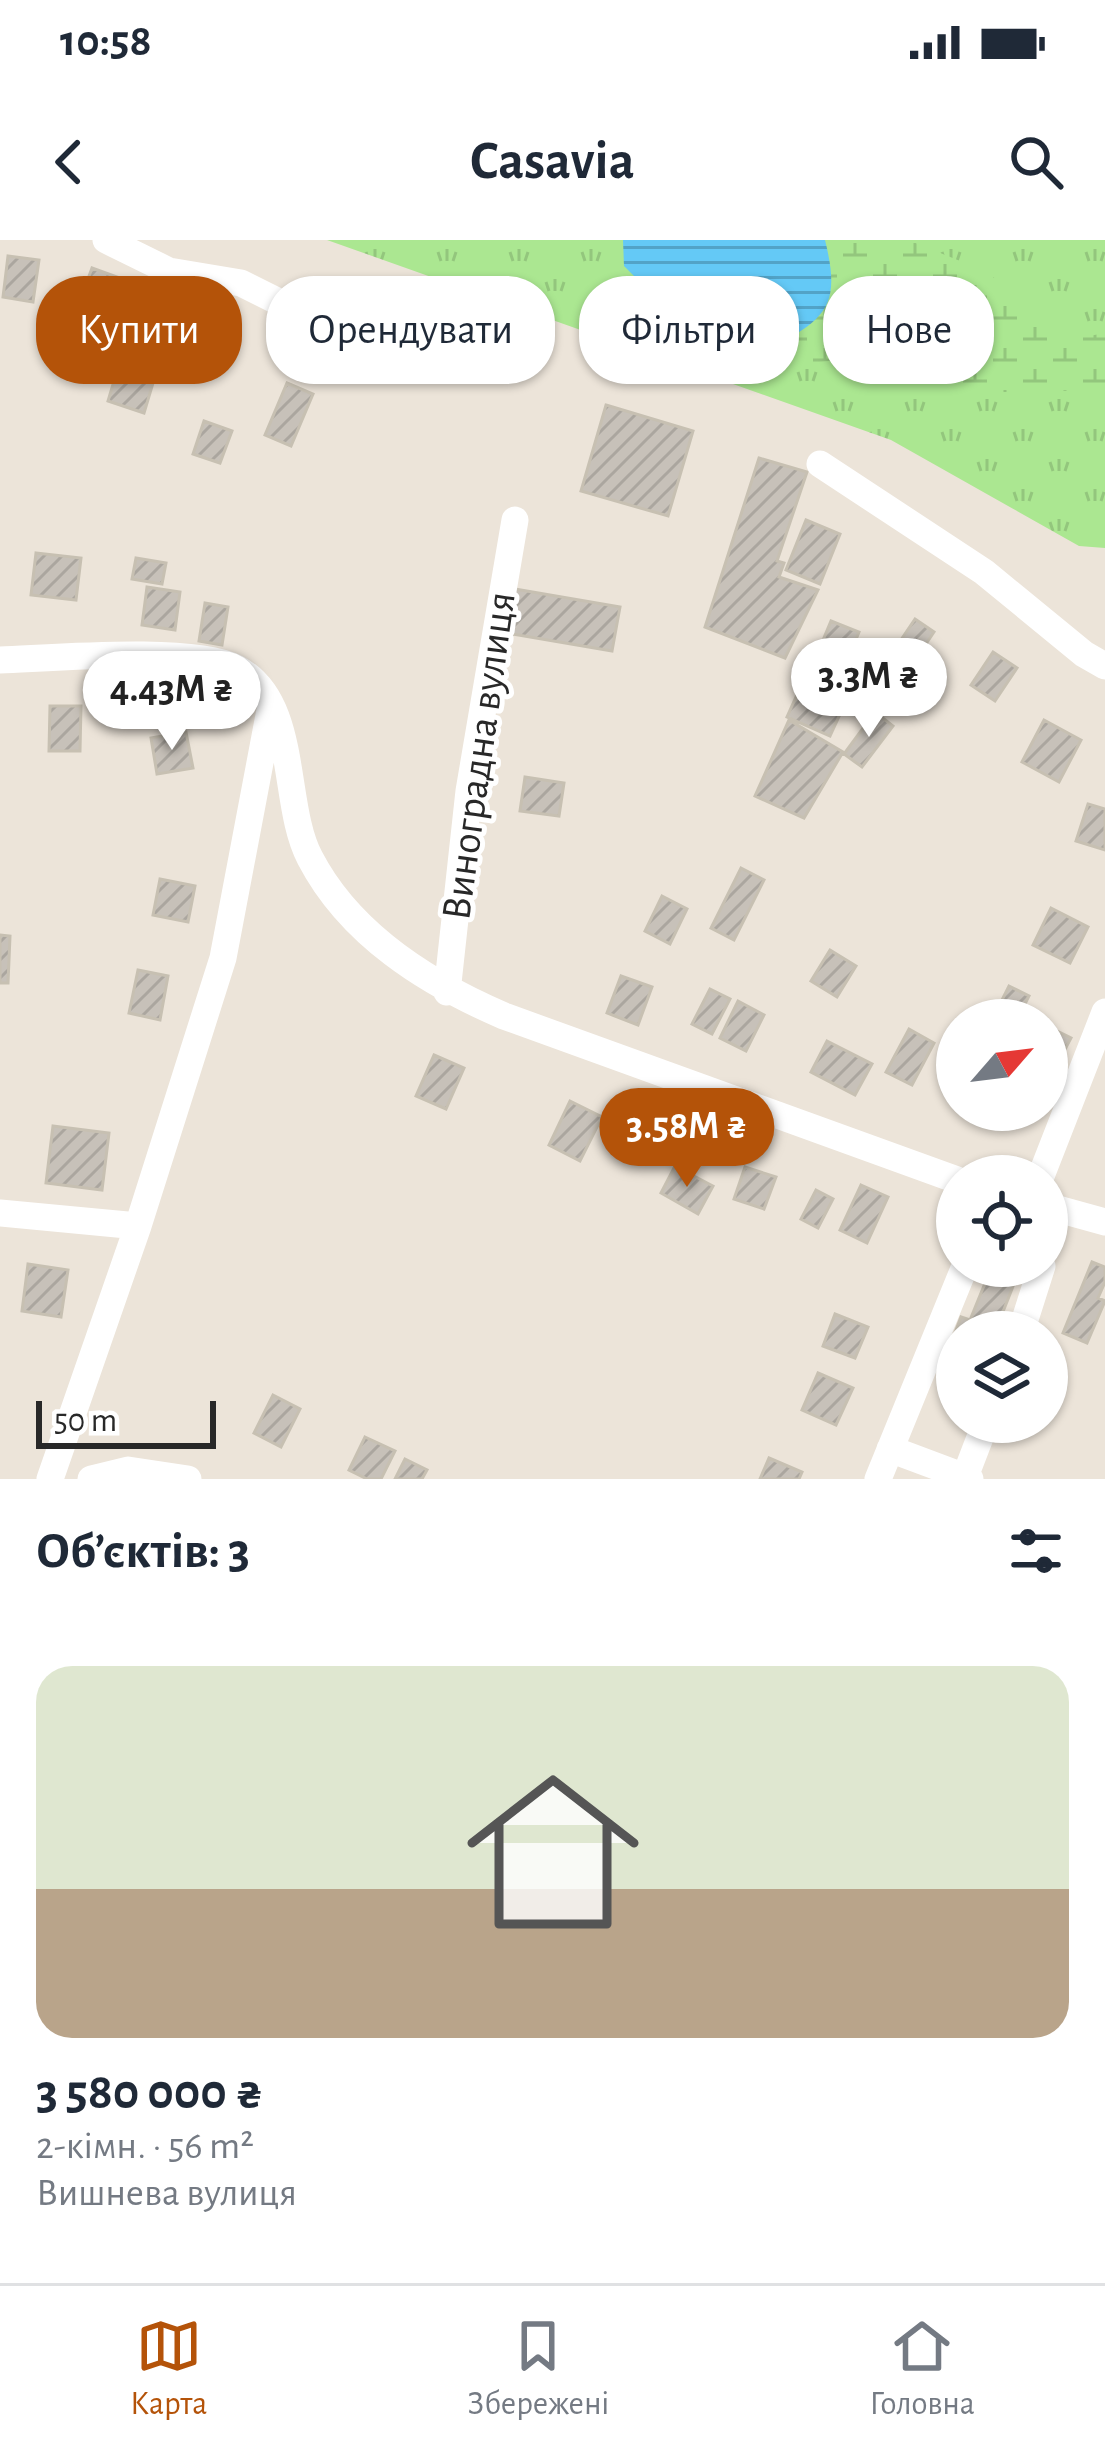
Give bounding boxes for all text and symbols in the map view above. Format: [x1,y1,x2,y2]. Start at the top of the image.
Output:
text: 10:58 [60,19,152,64]
icon: back [36,129,102,195]
icon: search [1003,129,1069,195]
text: Casavia [470,135,635,189]
chip: Купити [36,276,242,384]
chip: Орендувати [266,276,555,384]
chip: Фільтри [579,276,799,384]
chip: Нове [823,276,994,384]
street label: Виноградна вулиця [435,589,523,923]
pin: 3.3M ₴ [771,638,967,740]
pin: 4.43M ₴ [61,651,283,753]
text: 3.3M ₴ [818,657,920,696]
text: 4.43M ₴ [110,670,234,709]
north arrow [936,999,1068,1131]
map controls [936,999,1068,1443]
pin: 3.58M ₴ [576,1088,798,1190]
text: 3.58M ₴ [626,1107,748,1146]
button: locate [936,1155,1068,1287]
button: layers [936,1311,1068,1443]
scale bar [36,1395,216,1448]
text: 50 m [54,1405,117,1438]
icon: filters [1003,1518,1069,1584]
text: Об’єктів: 3 [36,1526,250,1577]
icon: home [445,1744,661,1960]
text: 3 580 000 ₴ [36,2067,264,2118]
text: 2-кімн. · 56 m² [36,2127,254,2166]
text: Вишнева вулиця [36,2174,297,2213]
tab: Карта [130,2313,207,2425]
tab: Збережені [468,2313,609,2425]
tab: Головна [869,2313,975,2425]

